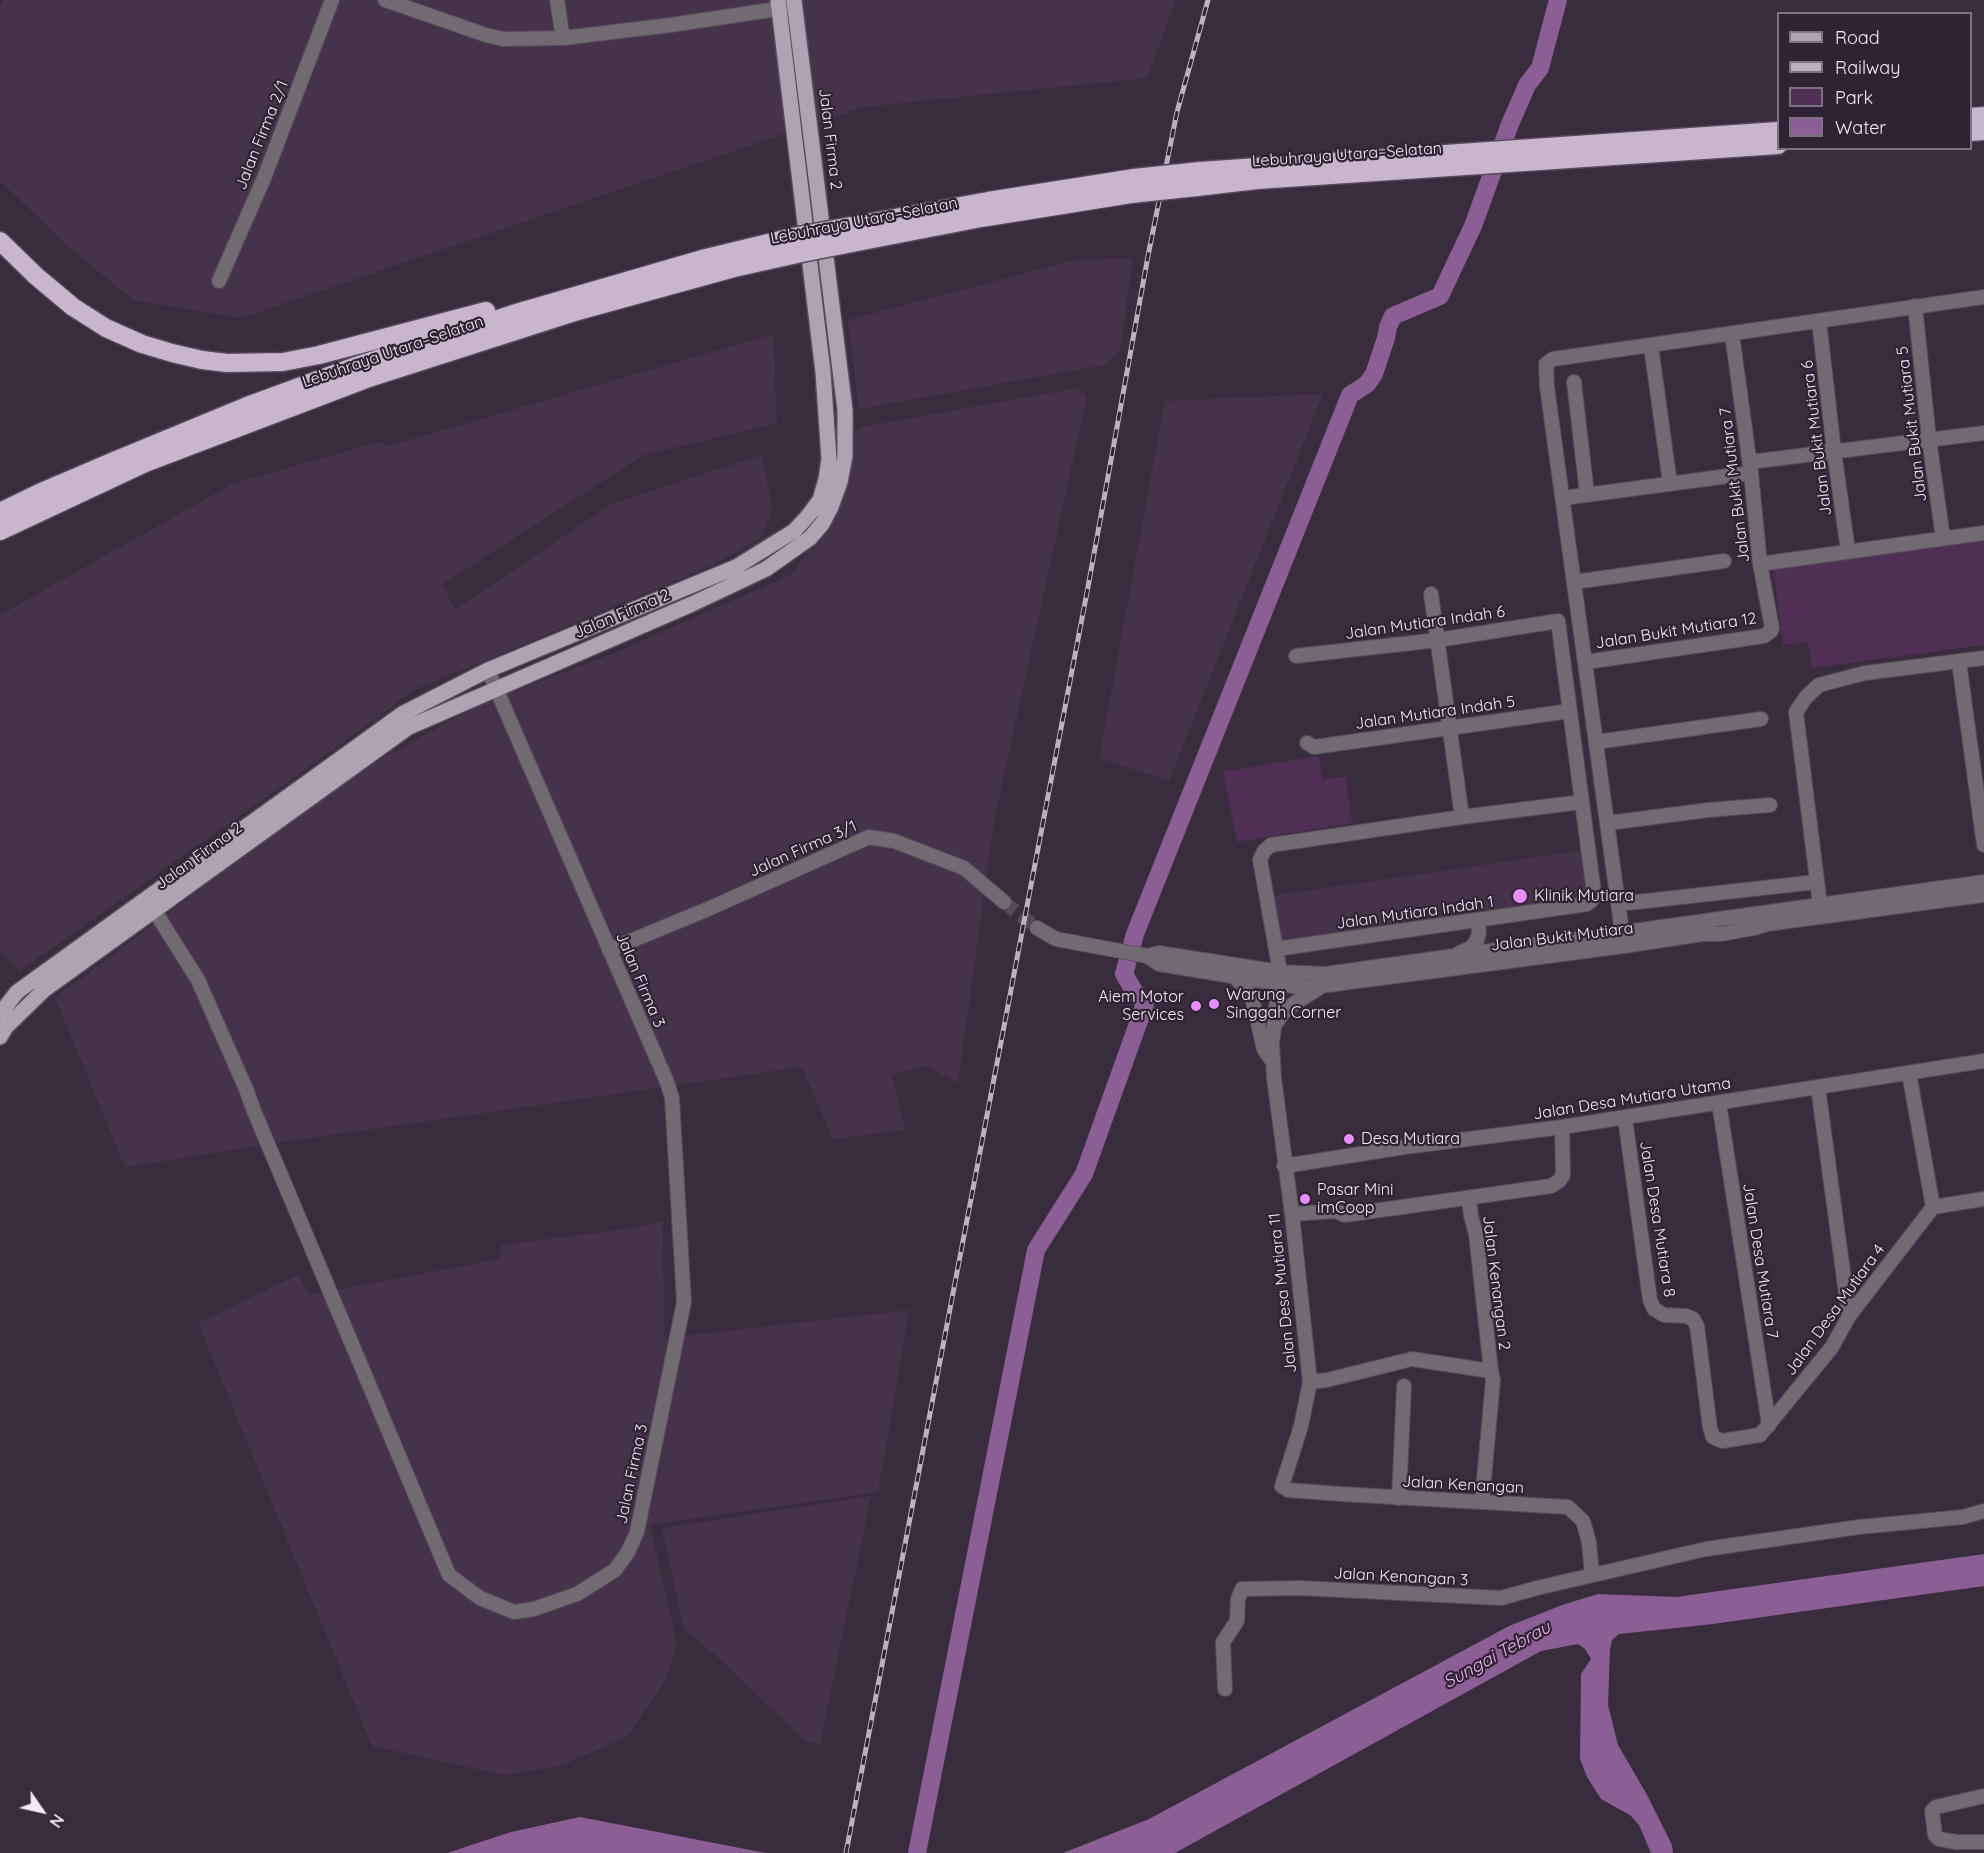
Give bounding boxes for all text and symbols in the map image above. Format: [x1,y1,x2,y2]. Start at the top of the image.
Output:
legend [1777,12,1972,150]
text: Road [1835,26,1880,49]
text: Railway [1835,56,1901,79]
street label: Jalan Firma 2/1 [231,78,293,192]
text: Park [1835,86,1873,109]
street label: Jalan Firma 2 [814,87,846,191]
text: Water [1835,116,1886,139]
street label: Lebuhraya Utara–Selatan [1251,139,1443,171]
street label: Lebuhraya Utara–Selatan [769,193,959,249]
street label: Lebuhraya Utara–Selatan [300,312,486,392]
street label: Jalan Bukit Mutiara 5 [1893,345,1931,503]
street label: Jalan Bukit Mutiara 6 [1798,359,1836,517]
street label: Jalan Bukit Mutiara 7 [1716,406,1754,564]
street label: Jalan Firma 2 [571,585,673,643]
street label: Jalan Mutiara Indah 6 [1344,602,1506,644]
street label: Jalan Bukit Mutiara 12 [1594,609,1758,653]
street label: Jalan Mutiara Indah 5 [1354,692,1516,734]
street label: Jalan Firma 3/1 [746,817,860,881]
street label: Jalan Firma 2 [152,818,246,894]
place label: Klinik Mutiara [1534,886,1634,906]
marker: Klinik Mutiara [1511,887,1529,905]
street label: Jalan Mutiara Indah 1 [1335,892,1495,934]
street label: Jalan Bukit Mutiara [1490,919,1634,955]
street label: Jalan Firma 3 [611,930,669,1030]
place label: Warung Singgah Corner [1226,985,1341,1023]
place label: Aiem Motor Services [1098,987,1184,1025]
marker: Warung Singgah Corner [1207,997,1221,1011]
marker: Aiem Motor Services [1189,999,1203,1013]
street label: Jalan Desa Mutiara Utama [1532,1074,1732,1124]
place label: Desa Mutiara [1361,1129,1460,1149]
marker: Desa Mutiara [1342,1132,1356,1146]
street label: Jalan Desa Mutiara 8 [1635,1140,1679,1298]
place label: Pasar Mini imCoop [1317,1180,1393,1218]
street label: Jalan Desa Mutiara 7 [1738,1182,1782,1340]
marker: Pasar Mini imCoop [1298,1192,1312,1206]
street label: Jalan Desa Mutiara 11 [1265,1212,1301,1374]
street label: Jalan Kenangan 2 [1478,1215,1514,1351]
street label: Jalan Desa Mutiara 4 [1781,1241,1889,1379]
street label: Jalan Firma 3 [612,1422,652,1526]
street label: Jalan Kenangan [1401,1472,1525,1498]
street label: Jalan Kenangan 3 [1333,1564,1469,1590]
water label: Sungai Tebrau [1440,1617,1554,1693]
north arrow [12,1781,72,1841]
text: N [45,1811,69,1832]

